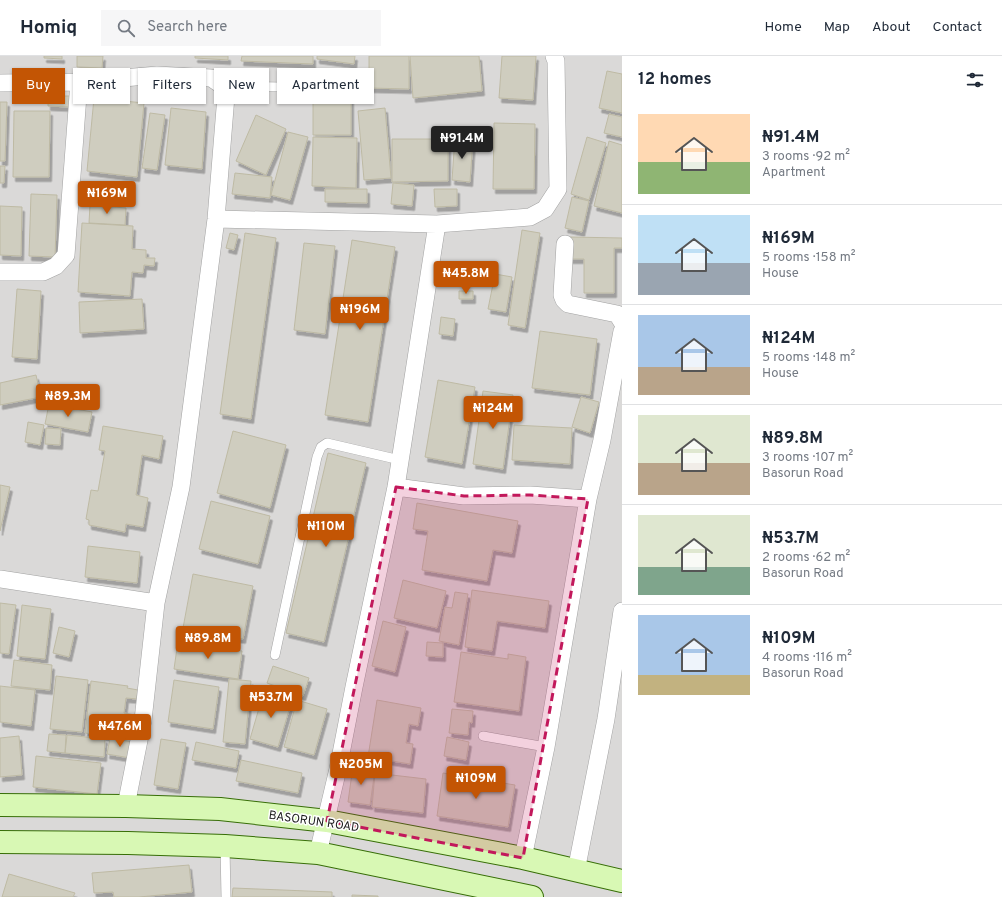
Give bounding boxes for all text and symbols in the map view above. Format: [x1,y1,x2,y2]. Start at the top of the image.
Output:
search box [101,10,381,46]
text: Homiq [20,16,77,40]
icon: search [115,17,137,39]
text: Search here [147,18,227,37]
text: Home [765,19,802,36]
text: Map [824,19,850,36]
text: About [872,19,911,36]
text: Contact [933,19,982,36]
chip: Buy [12,68,65,104]
chip: Rent [73,68,130,104]
chip: Filters [138,68,206,104]
chip: New [214,68,269,104]
chip: Apartment [277,68,374,104]
text: 12 homes [638,69,712,91]
icon: filters [964,69,986,91]
pin: ₦91.4M [429,126,495,160]
text: ₦91.4M [762,127,820,149]
icon: home [670,130,718,178]
text: ₦91.4M [440,131,484,147]
text: 3 rooms · 92 m² [762,149,850,165]
text: Apartment [762,165,825,181]
pin: ₦169M [79,181,135,215]
text: ₦169M [87,186,127,202]
text: ₦169M [762,228,815,250]
icon: home [670,231,718,279]
text: 5 rooms · 158 m² [762,250,855,266]
pin: ₦45.8M [433,261,499,295]
text: ₦45.8M [443,266,489,282]
text: House [762,266,799,282]
pin: ₦196M [332,297,388,331]
text: ₦196M [340,302,380,318]
text: ₦124M [762,328,815,350]
icon: home [670,331,718,379]
text: 5 rooms · 148 m² [762,350,855,366]
text: House [762,366,799,382]
pin: ₦89.3M [35,384,101,418]
text: ₦89.3M [45,389,91,405]
pin: ₦124M [465,396,521,430]
text: ₦124M [473,401,513,417]
text: ₦89.8M [762,428,823,450]
icon: home [670,431,718,479]
text: 3 rooms · 107 m² [762,450,853,466]
text: Basorun Road [762,466,843,482]
pin: ₦110M [298,514,354,548]
text: ₦110M [307,519,345,535]
text: ₦53.7M [762,528,819,550]
icon: home [670,531,718,579]
text: 2 rooms · 62 m² [762,550,850,566]
text: Basorun Road [762,566,843,582]
pin: ₦89.8M [175,626,241,660]
text: ₦109M [762,628,816,650]
text: ₦89.8M [185,631,231,647]
icon: home [670,631,718,679]
text: 4 rooms · 116 m² [762,650,852,666]
text: Basorun Road [762,666,843,682]
pin: ₦53.7M [238,685,304,719]
text: ₦53.7M [249,690,293,706]
pin: ₦47.6M [87,714,153,748]
text: ₦47.6M [98,719,142,735]
pin: ₦205M [333,752,389,786]
text: ₦205M [339,757,383,773]
pin: ₦109M [448,766,504,800]
text: ₦109M [456,771,496,787]
street label: BASORUN ROAD [268,808,360,836]

